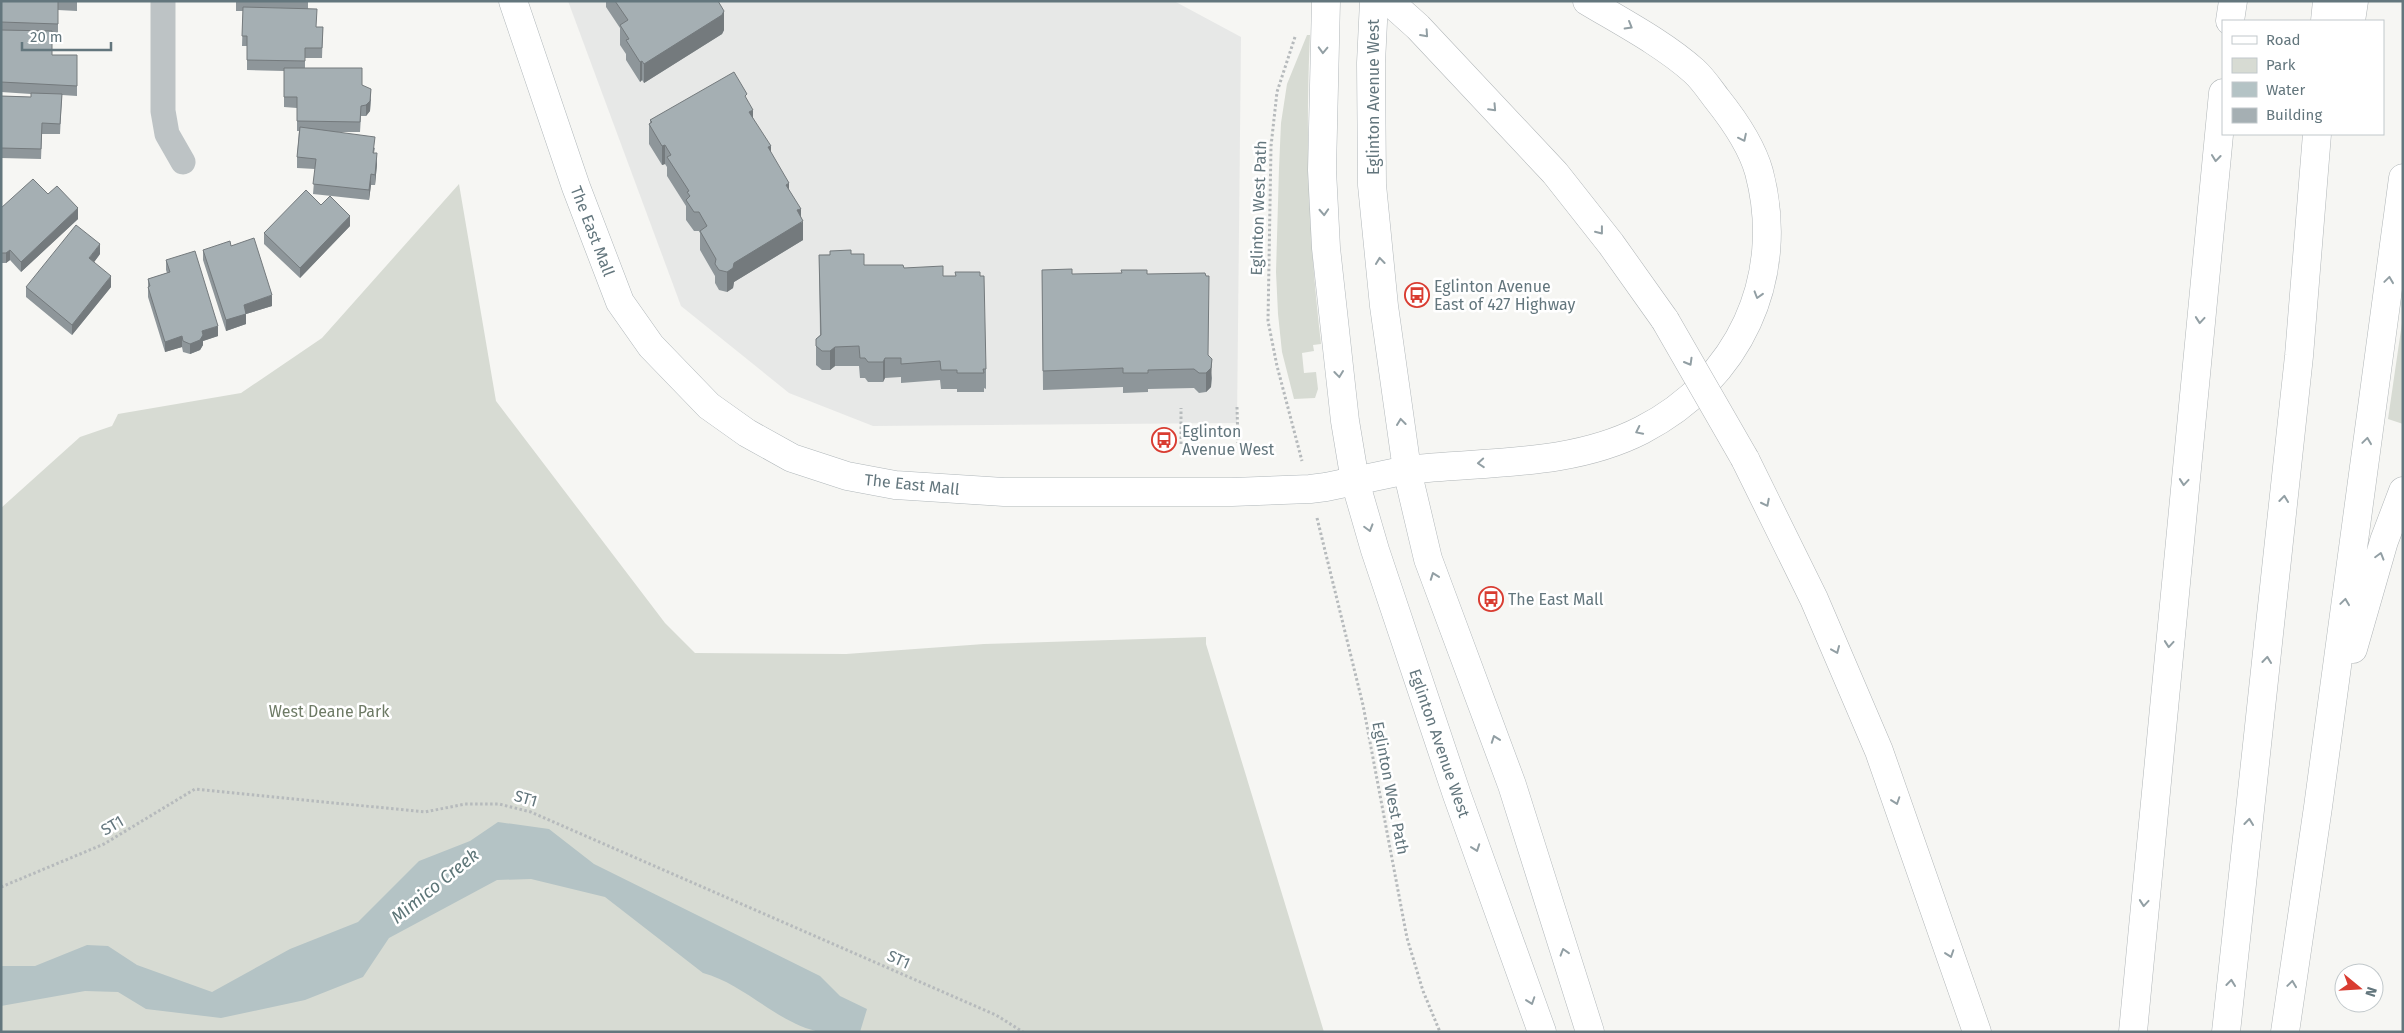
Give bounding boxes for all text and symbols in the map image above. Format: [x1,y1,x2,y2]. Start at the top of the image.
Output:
street label: Eglinton Avenue West [1364,19,1383,175]
scale bar [22,20,111,52]
one-way arrow [1624,20,1633,30]
legend [2222,20,2384,135]
text: 20 m [30,28,63,46]
one-way arrow [1419,29,1428,38]
text: Road [2266,31,2301,49]
one-way arrow [1318,46,1329,54]
text: Park [2266,56,2296,74]
text: Water [2266,81,2305,99]
one-way arrow [1487,103,1496,112]
text: Building [2266,106,2322,124]
one-way arrow [1737,133,1747,142]
street label: Eglinton West Path [1247,140,1270,276]
one-way arrow [2211,155,2222,163]
street label: The East Mall [567,183,619,279]
one-way arrow [1319,209,1329,217]
one-way arrow [1595,225,1604,234]
one-way arrow [1374,256,1385,264]
one-way arrow [2383,276,2394,284]
place label: Eglinton Avenue East of 427 Highway [1434,277,1575,314]
bus stop icon: Eglinton Avenue East of 427 Highway [1404,282,1430,308]
one-way arrow [1753,291,1763,299]
one-way arrow [2194,316,2205,324]
one-way arrow [1683,357,1693,366]
one-way arrow [1333,370,1344,378]
one-way arrow [1396,417,1406,426]
place label: Eglinton Avenue West [1182,422,1275,459]
one-way arrow [1635,424,1644,435]
bus stop icon: Eglinton Avenue West [1151,427,1177,453]
one-way arrow [2361,437,2372,445]
one-way arrow [1477,458,1485,469]
street label: The East Mall [864,470,961,499]
one-way arrow [2179,478,2190,486]
one-way arrow [2278,494,2289,502]
one-way arrow [1760,498,1770,507]
one-way arrow [1363,523,1373,532]
one-way arrow [2374,551,2385,560]
one-way arrow [1430,572,1440,580]
bus stop icon: The East Mall [1478,586,1504,612]
place label: The East Mall [1508,590,1604,609]
one-way arrow [2340,598,2350,607]
one-way arrow [2163,640,2174,648]
one-way arrow [1829,645,1840,654]
one-way arrow [2261,656,2272,664]
street label: Eglinton Avenue West [1405,666,1474,820]
park label: West Deane Park [269,702,390,721]
street label: Eglinton West Path [1368,720,1413,856]
one-way arrow [1491,736,1501,744]
street label: ST1 [512,786,540,811]
one-way arrow [1890,796,1900,804]
street label: ST1 [97,811,127,839]
one-way arrow [2243,817,2254,825]
one-way arrow [1470,843,1480,852]
water label: Mimico Creek [387,844,484,928]
one-way arrow [2139,899,2150,907]
street label: ST1 [884,946,913,973]
one-way arrow [1560,948,1570,957]
one-way arrow [1944,949,1954,958]
north arrow [2334,963,2384,1013]
one-way arrow [2226,979,2237,987]
one-way arrow [2286,979,2297,987]
text: N [2361,985,2380,999]
one-way arrow [1525,996,1535,1004]

